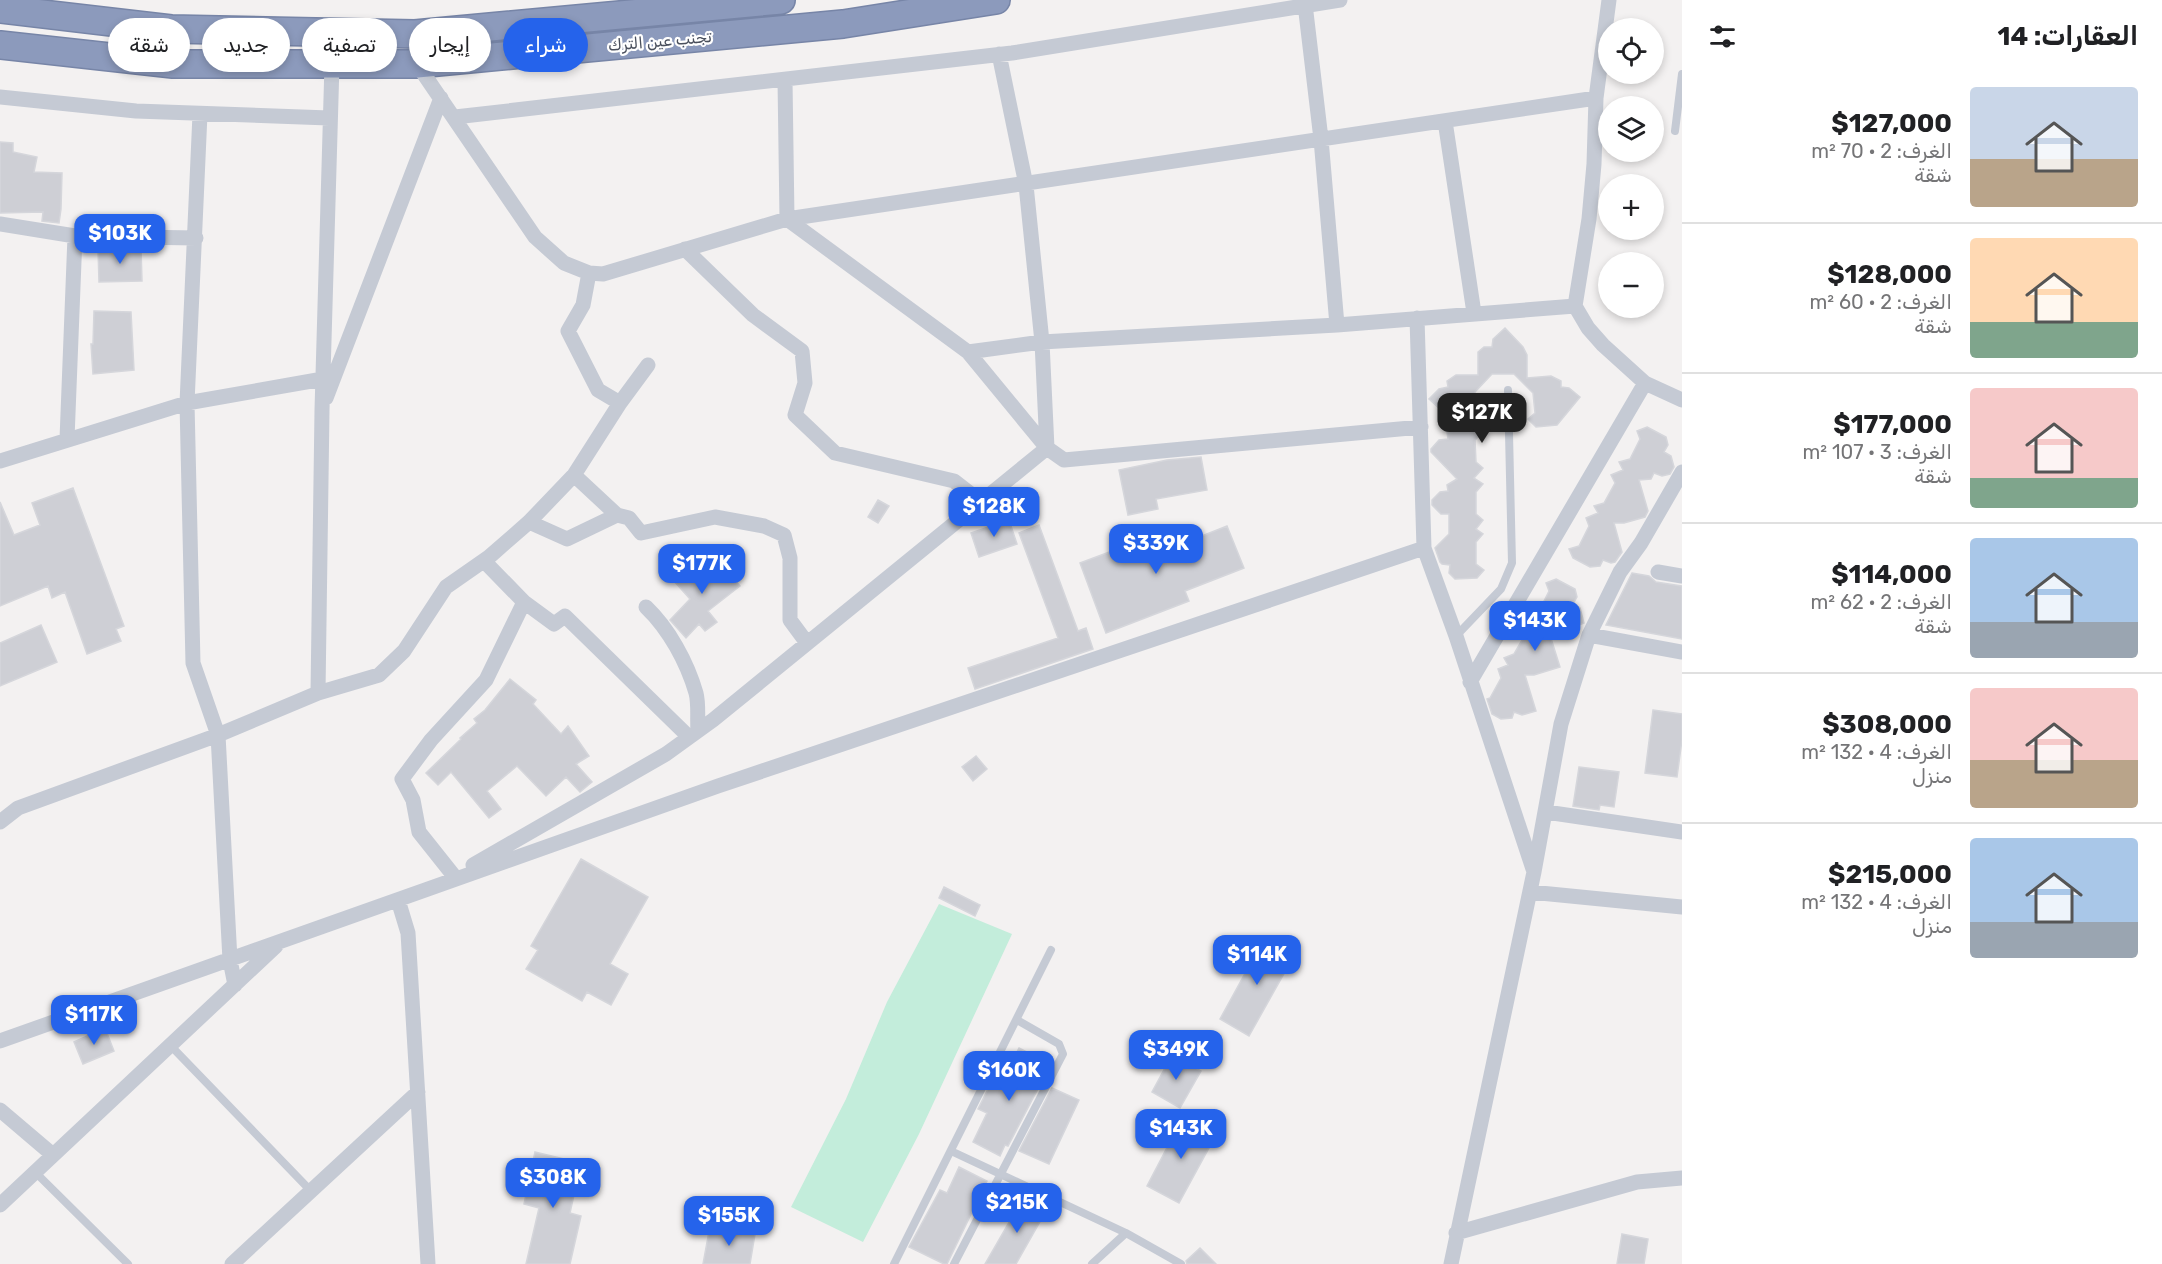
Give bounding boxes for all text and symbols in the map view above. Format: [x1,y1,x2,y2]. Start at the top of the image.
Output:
chip: شقة [108,18,190,72]
chip: جديد [202,18,290,72]
chip: تصفية [302,18,397,72]
chip: إيجار [409,18,491,72]
chip: شراء [503,18,588,72]
map controls [1598,18,1664,318]
button: locate [1598,18,1664,84]
icon: filters [1706,20,1739,53]
text: العقارات: 14 [1998,21,2138,52]
street label: تجنب عين الترك [607,27,713,56]
button: layers [1598,96,1664,162]
text: $127,000 [1831,108,1952,139]
icon: home [2018,111,2090,183]
text: الغرف: 2 · 70 m² [1811,139,1952,163]
text: شقة [1914,163,1952,187]
button: + [1598,174,1664,240]
pin: $103K [78,214,162,265]
text: $103K [88,221,152,245]
button: − [1598,252,1664,318]
text: $128,000 [1827,259,1952,290]
icon: home [2018,262,2090,334]
text: الغرف: 2 · 60 m² [1809,290,1952,314]
text: شقة [1914,314,1952,338]
pin: $127K [1440,393,1524,444]
text: $127K [1451,400,1513,424]
text: $177,000 [1833,409,1952,440]
icon: home [2018,412,2090,484]
text: الغرف: 3 · 107 m² [1802,440,1952,464]
text: شقة [1914,464,1952,488]
pin: $128K [952,487,1036,538]
text: $128K [962,494,1026,518]
pin: $339K [1114,524,1198,575]
text: $339K [1123,531,1189,555]
pin: $177K [660,544,744,595]
text: $177K [672,551,732,575]
text: $114,000 [1831,559,1952,590]
icon: home [2018,562,2090,634]
text: الغرف: 2 · 62 m² [1810,590,1952,614]
pin: $143K [1493,601,1577,652]
text: $143K [1503,608,1567,632]
text: شقة [1914,614,1952,638]
text: $308,000 [1822,709,1952,740]
icon: home [2018,712,2090,784]
text: الغرف: 4 · 132 m² [1801,740,1952,764]
text: منزل [1912,764,1952,788]
text: $215,000 [1828,859,1952,890]
icon: home [2018,862,2090,934]
text: الغرف: 4 · 132 m² [1801,890,1952,914]
text: منزل [1912,914,1952,938]
pin: $114K [1215,935,1299,986]
text: $114K [1227,942,1287,966]
pin: $117K [52,995,136,1046]
text: $117K [65,1002,123,1026]
pin: $349K [1134,1030,1218,1081]
text: $349K [1143,1037,1209,1061]
pin: $160K [967,1051,1051,1102]
text: $160K [977,1058,1041,1082]
pin: $143K [1139,1109,1223,1160]
text: $143K [1149,1116,1213,1140]
pin: $308K [511,1158,595,1209]
text: $308K [520,1165,586,1189]
pin: $215K [975,1183,1059,1234]
text: $215K [986,1190,1048,1214]
pin: $155K [687,1196,771,1247]
text: $155K [698,1203,760,1227]

